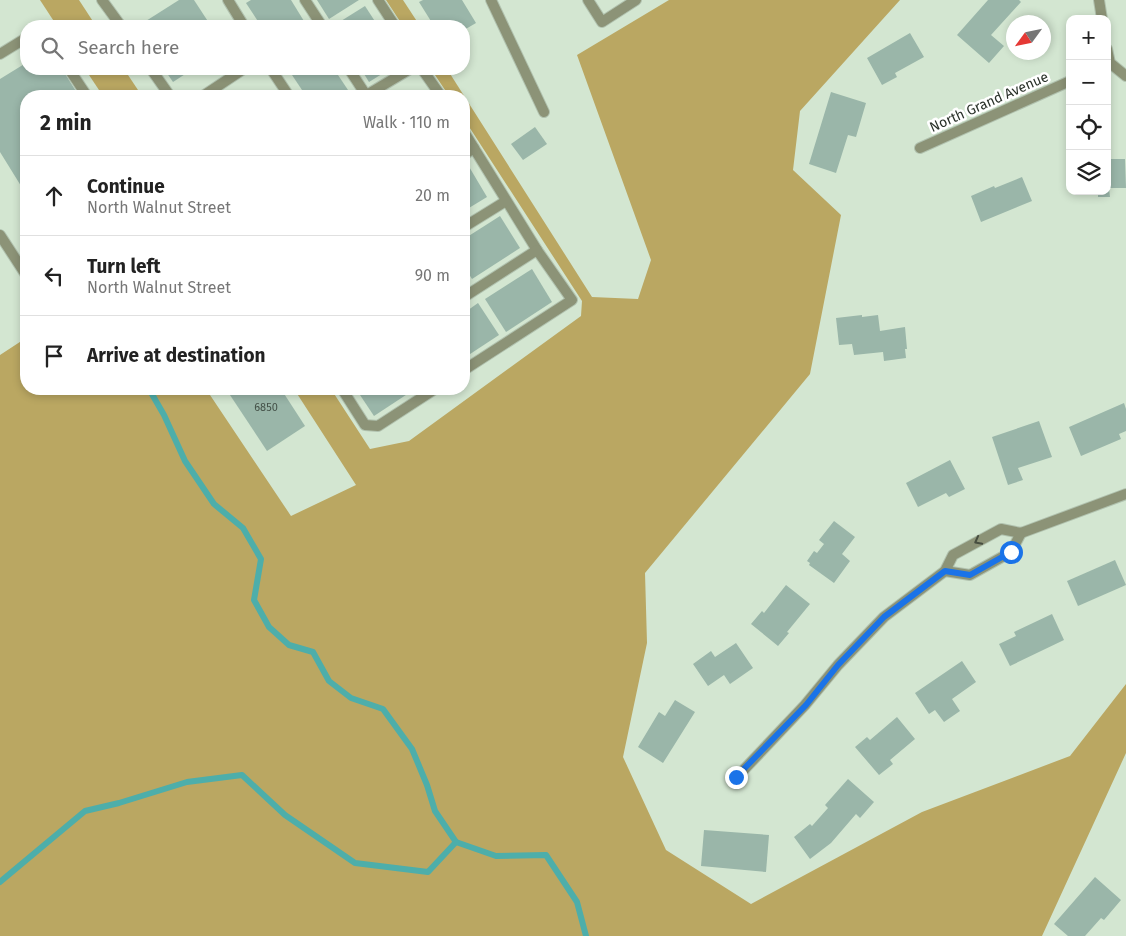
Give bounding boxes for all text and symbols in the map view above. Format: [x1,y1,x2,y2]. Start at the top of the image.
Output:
north arrow [1006,15,1051,60]
map controls [1066,15,1111,195]
button: + [1066,15,1111,60]
search box [20,20,470,75]
icon: search [38,34,66,62]
text: Search here [78,36,179,59]
button: − [1066,60,1111,105]
street label: North Grand Avenue [927,68,1051,136]
button: locate [1066,105,1111,150]
text: 2 min [40,110,92,136]
text: Walk · 110 m [363,113,450,132]
button: layers [1066,150,1111,195]
text: Continue [87,175,165,198]
icon: ahead [40,182,68,210]
text: 20 m [415,186,450,205]
text: North Walnut Street [87,198,231,217]
text: Turn left [87,255,161,278]
icon: left [40,262,68,290]
text: 90 m [415,266,450,285]
text: North Walnut Street [87,278,231,297]
icon: arrive [40,342,68,370]
text: Arrive at destination [87,344,266,367]
house number: 6850 [254,401,278,414]
one-way arrow [975,535,984,545]
route start [1000,541,1023,564]
route end [725,766,748,789]

